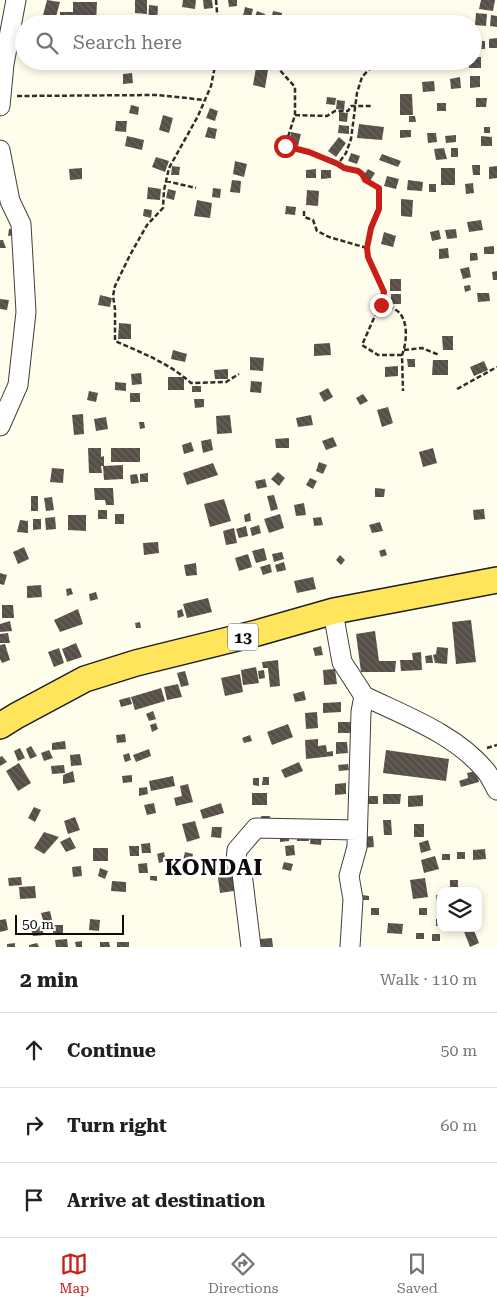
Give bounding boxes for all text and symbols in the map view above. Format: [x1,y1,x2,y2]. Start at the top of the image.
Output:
search box [15,15,482,70]
icon: search [33,29,61,57]
text: Search here [73,31,182,54]
route start [274,135,297,158]
route end [370,294,393,317]
road number: 13 [228,624,258,650]
district label: KONDAI [165,855,263,880]
map controls [437,887,482,932]
button: layers [437,887,482,932]
scale bar [15,912,124,935]
text: 50 m [22,916,54,932]
text: 2 min [20,968,78,992]
text: Walk · 110 m [380,970,477,989]
icon: ahead [20,1036,48,1064]
text: Continue [67,1039,156,1062]
text: 50 m [440,1041,477,1060]
icon: right [20,1111,48,1139]
text: Turn right [67,1114,167,1137]
text: 60 m [440,1116,477,1135]
icon: arrive [20,1186,48,1214]
text: Arrive at destination [67,1189,265,1212]
tab: Map [59,1250,89,1296]
tab: Directions [208,1250,278,1296]
tab: Saved [397,1250,438,1296]

